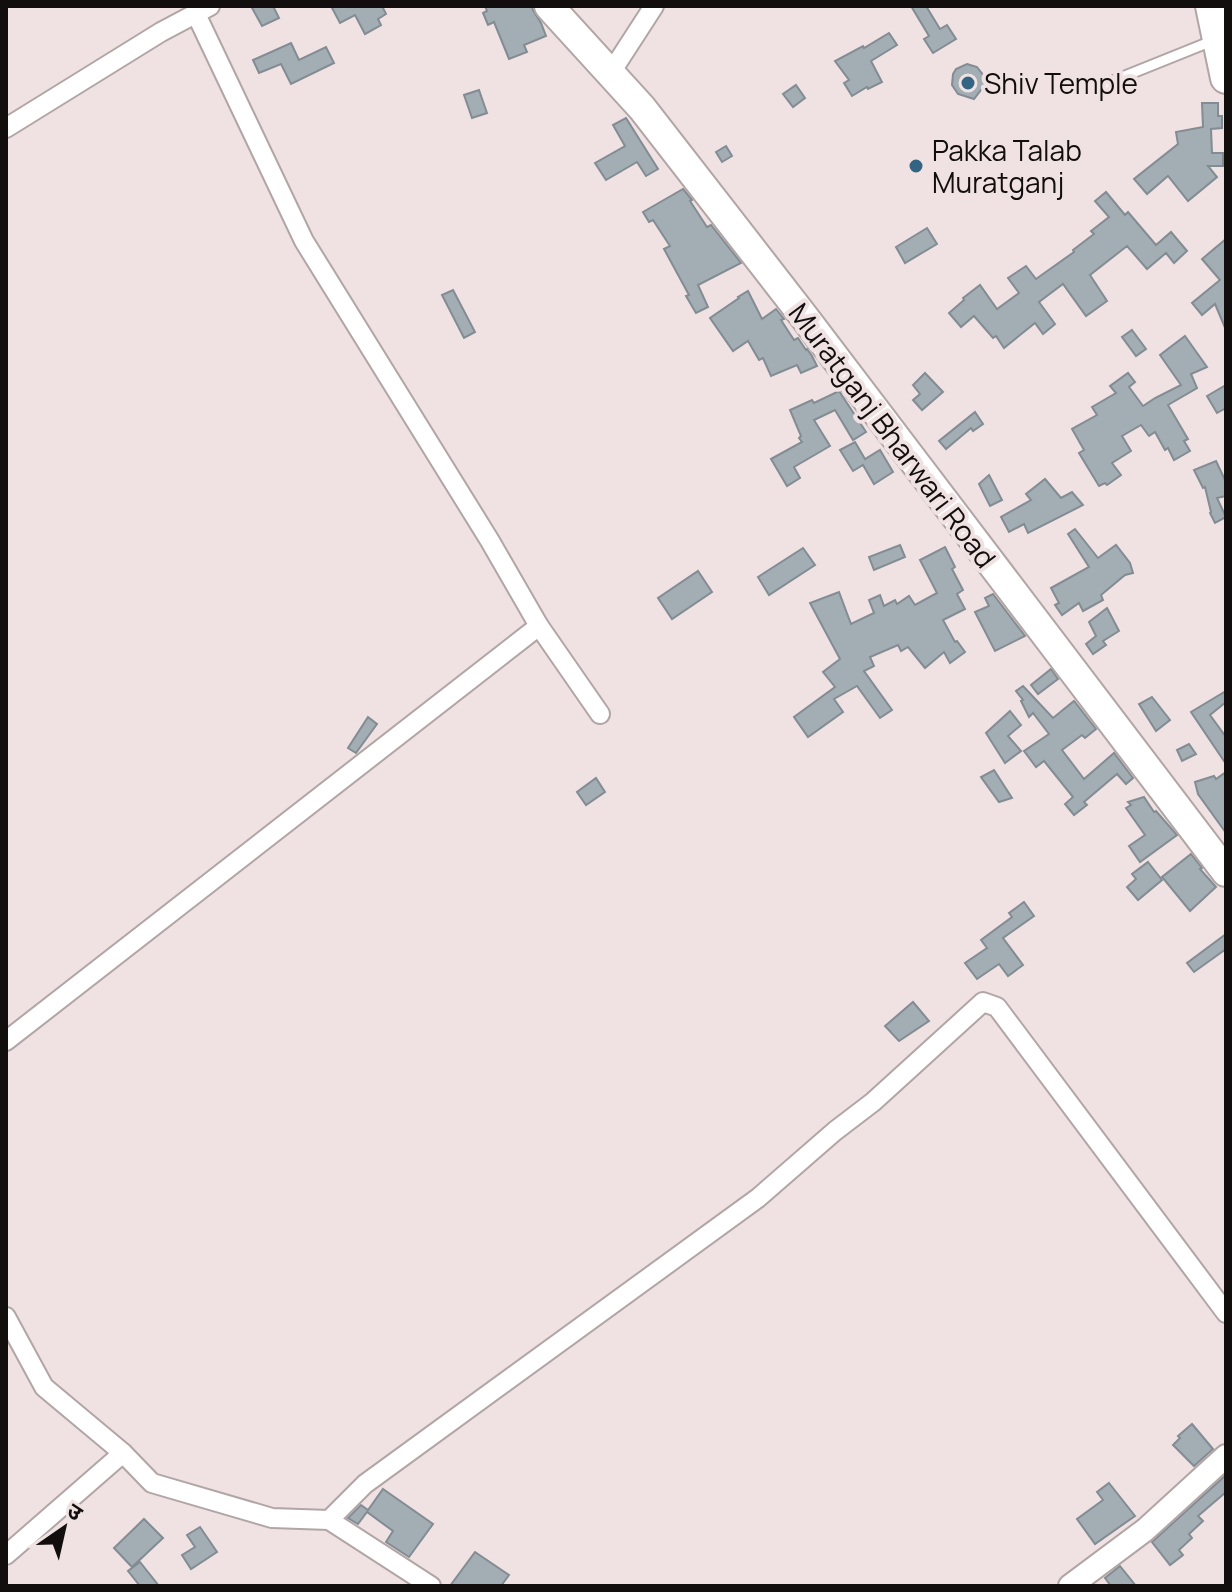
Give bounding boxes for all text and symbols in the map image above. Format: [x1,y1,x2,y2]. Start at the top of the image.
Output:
place label: Shiv Temple [984,64,1138,102]
marker: Shiv Temple [959,74,977,92]
place label: Pakka Talab Muratganj [932,131,1082,201]
marker: Pakka Talab Muratganj [907,157,925,175]
street label: Muratganj Bharwari Road [781,295,1005,575]
north arrow [24,1488,104,1568]
text: उ [61,1495,90,1528]

